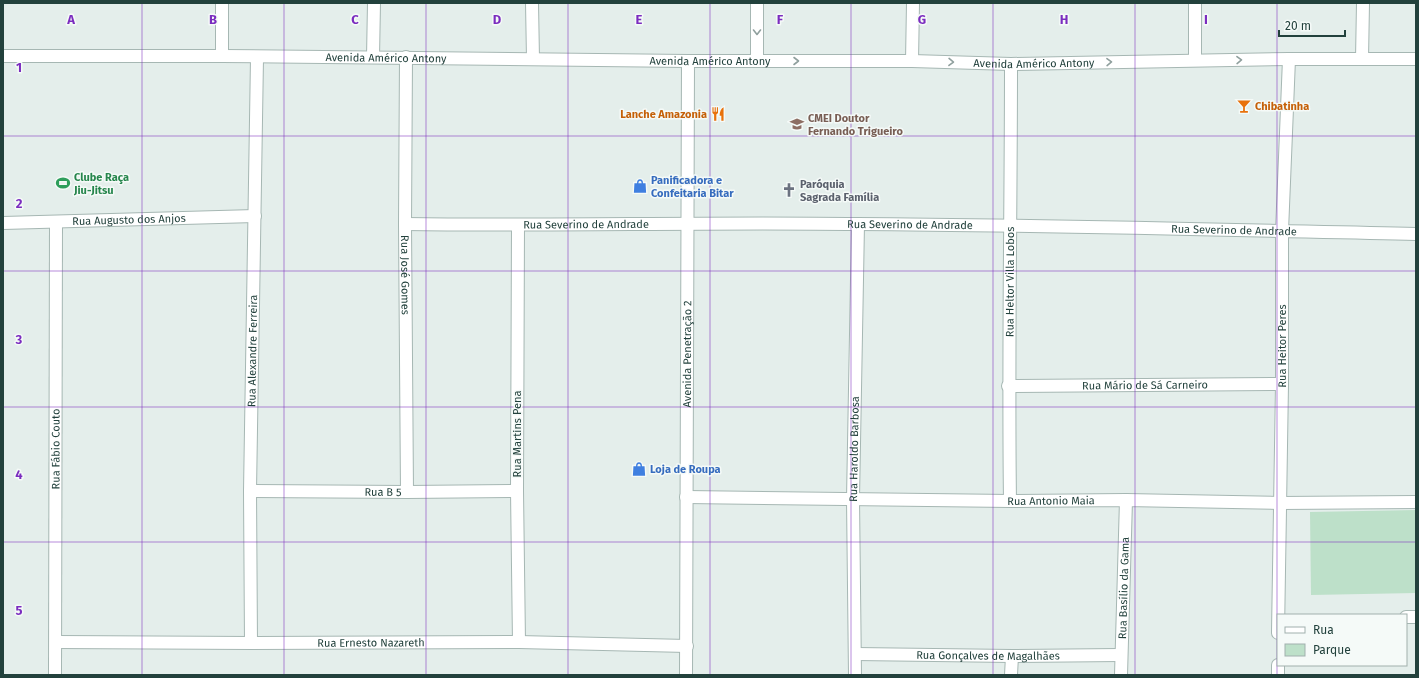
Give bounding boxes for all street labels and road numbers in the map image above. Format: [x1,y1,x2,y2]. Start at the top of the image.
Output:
street label: Avenida Américo Antony [325,51,447,65]
street label: Avenida Américo Antony [649,55,771,68]
street label: Avenida Américo Antony [973,56,1095,71]
street label: Rua Augusto dos Anjos [72,212,186,228]
street label: Rua Severino de Andrade [523,218,649,232]
street label: Rua Severino de Andrade [847,218,973,232]
street label: Rua Severino de Andrade [1171,223,1297,238]
street label: Rua Heltor Villa Lobos [1003,227,1017,337]
street label: Rua José Gomes [398,235,412,315]
street label: Rua Alexandre Ferreira [245,295,260,407]
street label: Avenida Penetração 2 [681,300,694,408]
street label: Rua Heitor Peres [1276,304,1289,388]
street label: Rua Mário de Sá Carneiro [1082,379,1208,392]
street label: Rua Martins Pena [511,391,524,477]
street label: Rua Haroldo Barbosa [847,396,862,502]
street label: Rua Fábio Couto [49,409,63,489]
street label: Rua B 5 [364,486,402,499]
street label: Rua Antonio Maia [1007,494,1095,508]
street label: Rua Basílio da Gama [1116,537,1132,639]
street label: Rua Ernesto Nazareth [317,636,425,650]
street label: Rua Gonçalves de Magalhães [916,649,1060,663]

